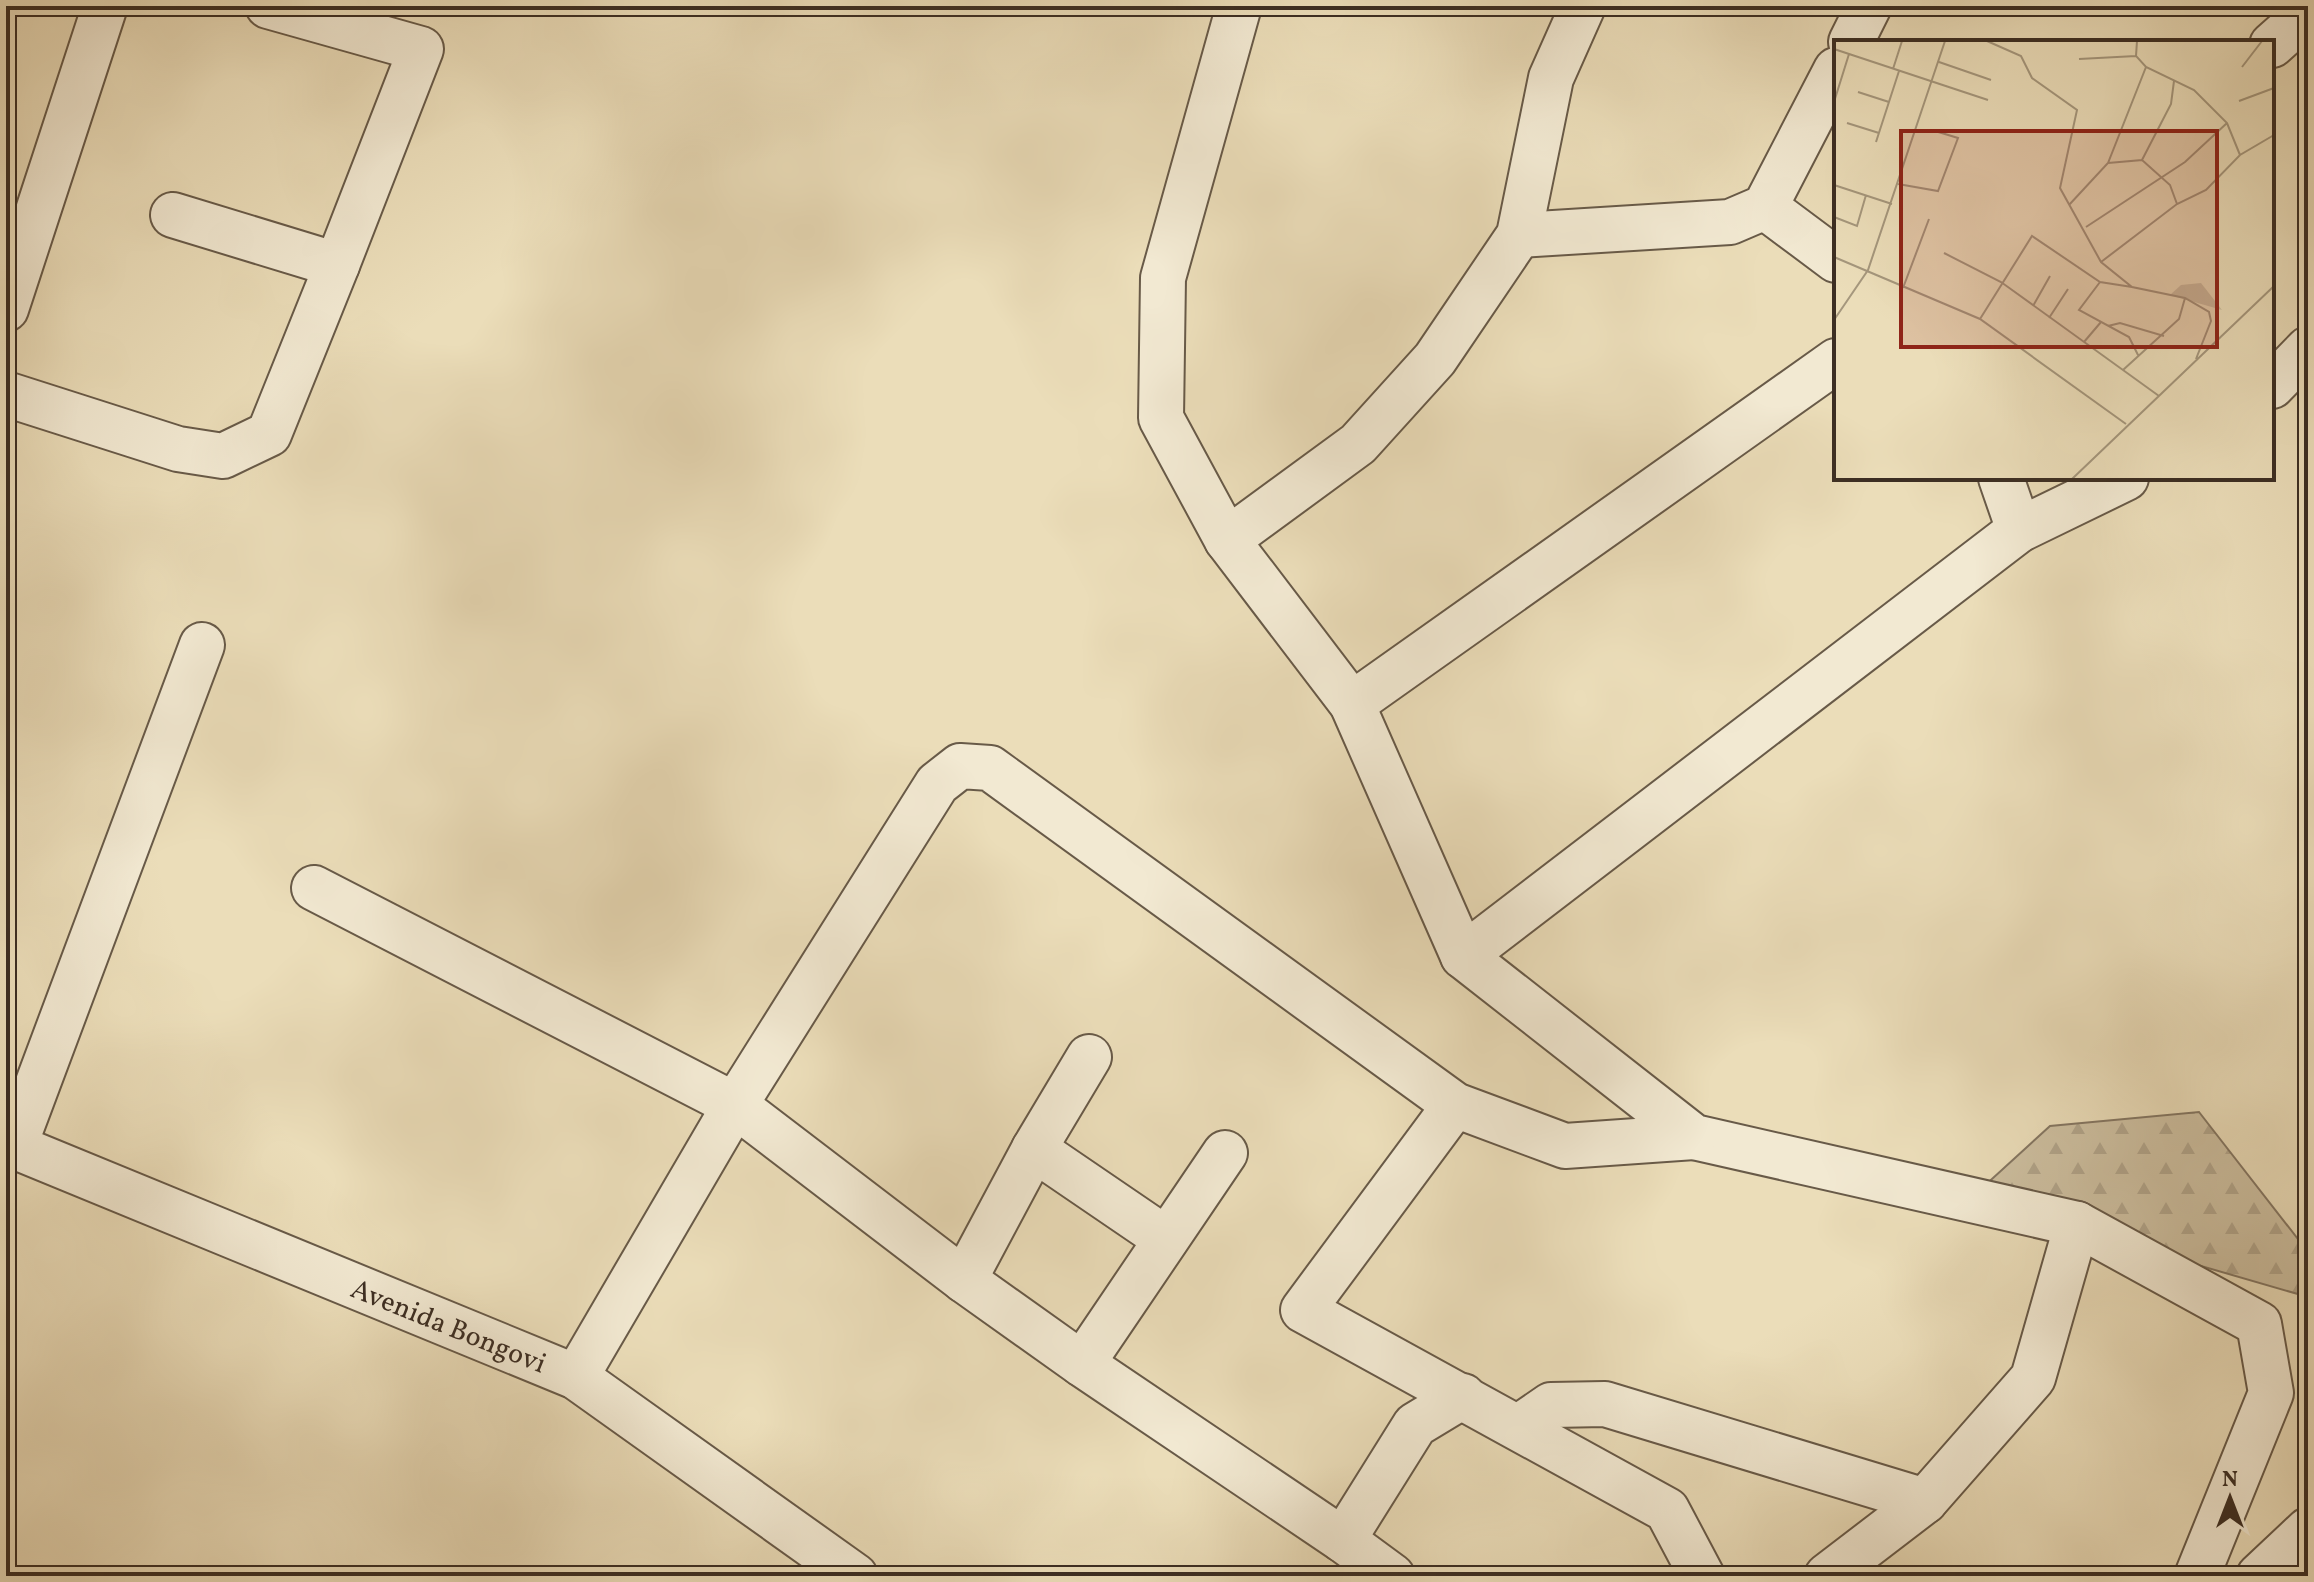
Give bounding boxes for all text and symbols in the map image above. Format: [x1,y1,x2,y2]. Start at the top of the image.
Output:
inset map [1834,40,2274,480]
street label: Avenida Bongovi [345,1270,552,1384]
north arrow [2190,1458,2270,1538]
text: N [2222,1465,2238,1496]

